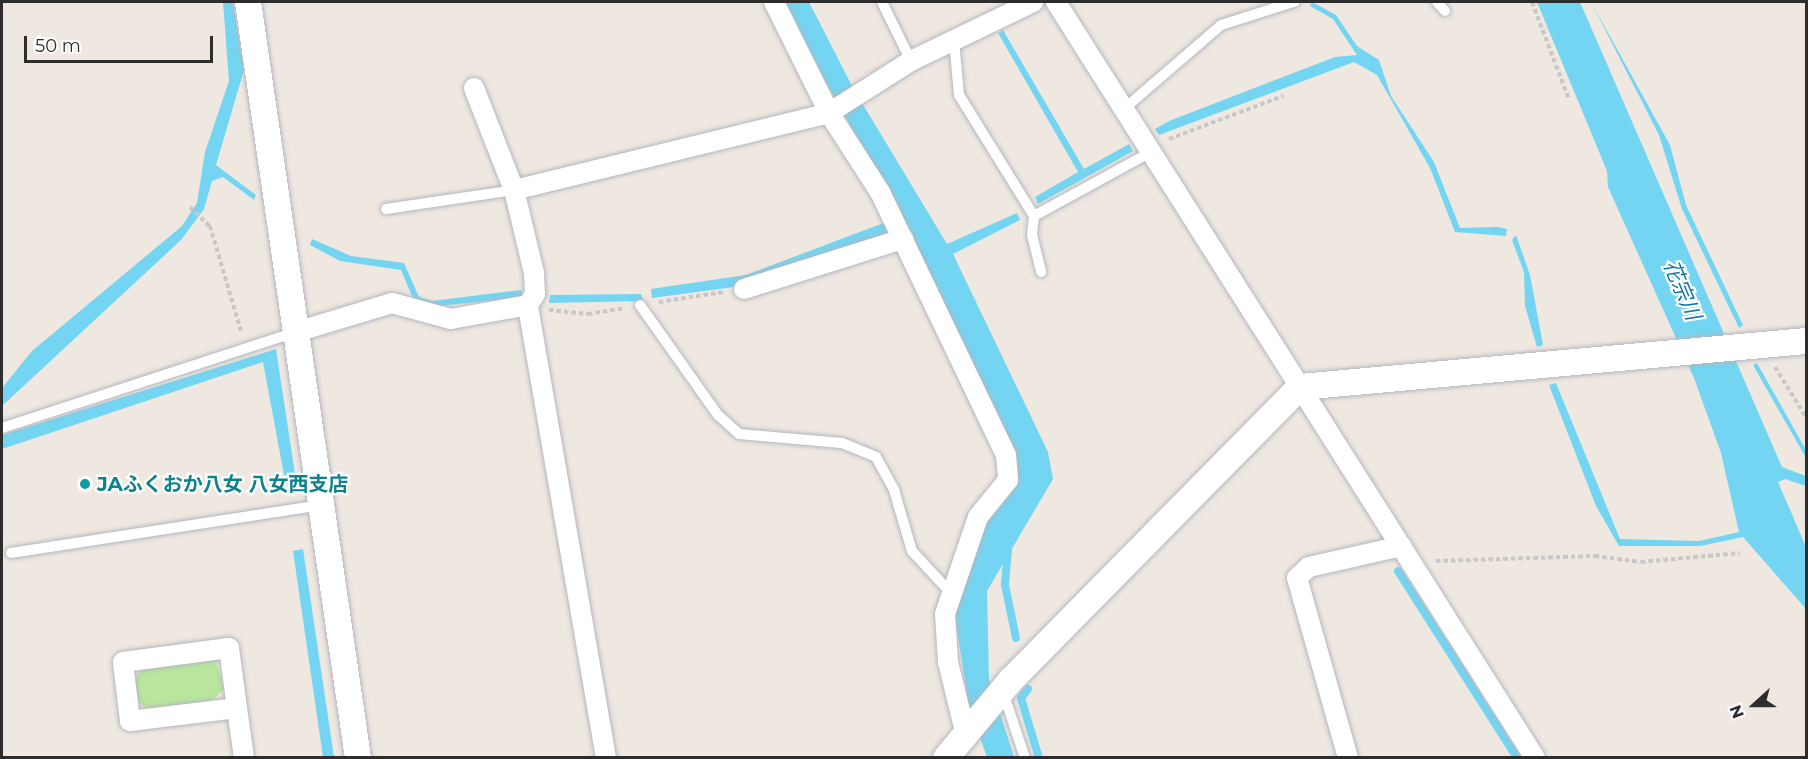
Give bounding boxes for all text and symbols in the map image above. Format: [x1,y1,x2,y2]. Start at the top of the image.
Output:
scale bar [27,24,216,62]
text: 50 m [35,35,81,57]
water label: 花宗川 [1658,256,1706,324]
place label: JAふくおか八女 八女西支店 [97,472,348,496]
marker: JAふくおか八女 八女西支店 [78,477,92,491]
north arrow [1724,675,1784,735]
text: N [1726,702,1748,721]

